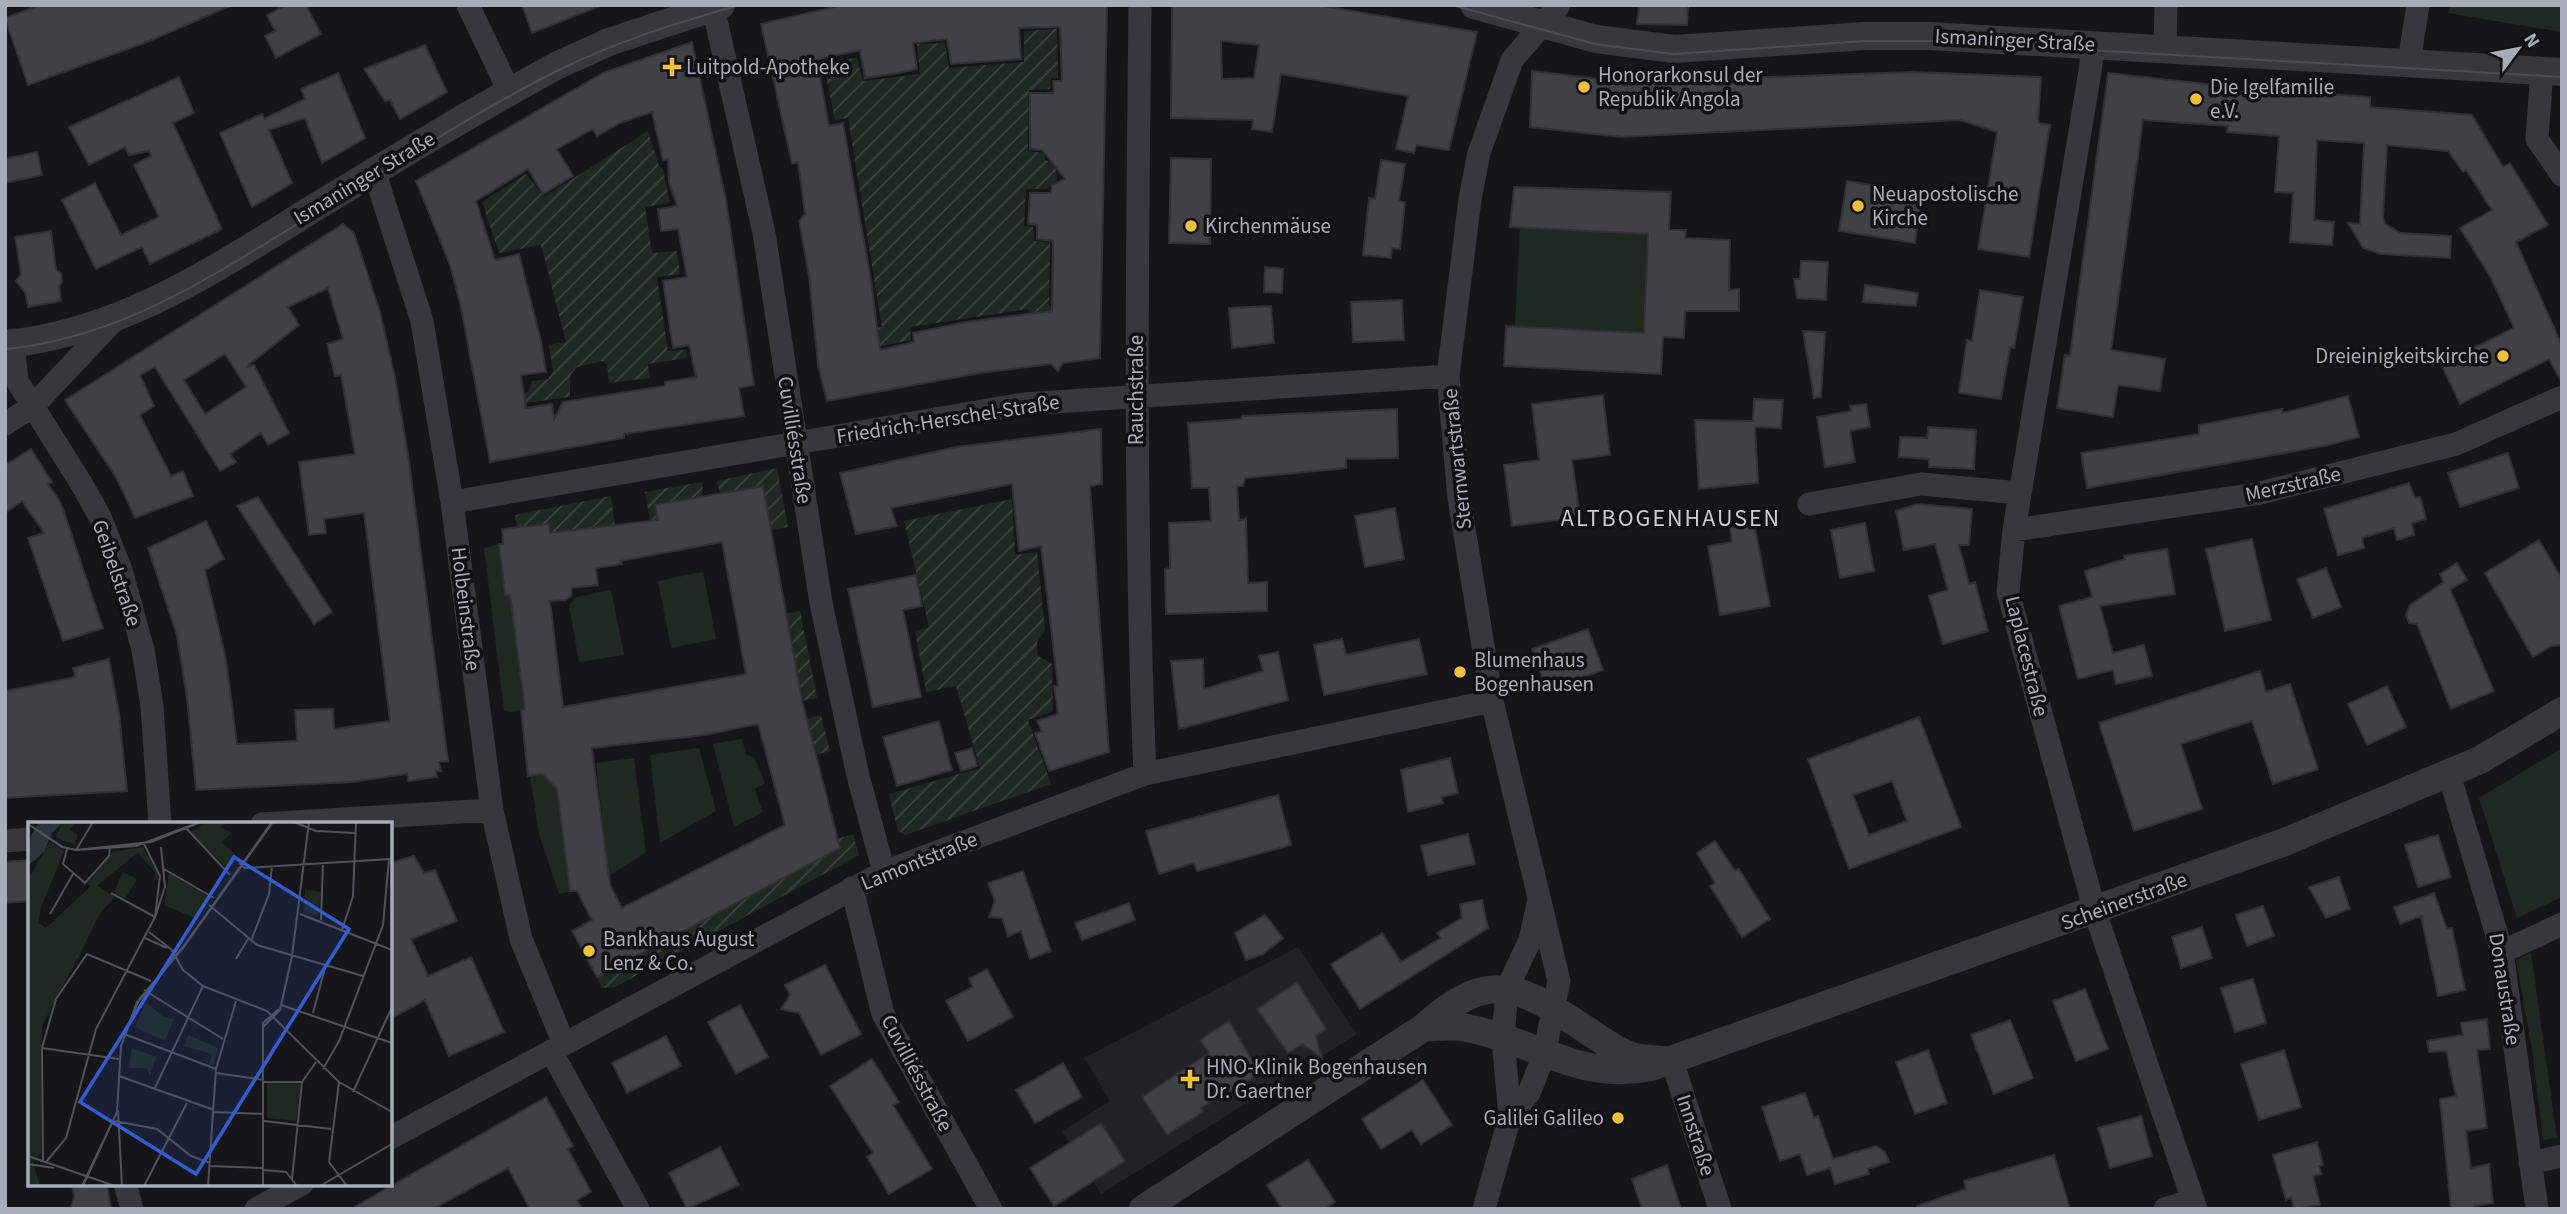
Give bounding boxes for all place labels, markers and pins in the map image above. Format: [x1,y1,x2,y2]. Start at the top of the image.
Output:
place label: Luitpold-Apotheke [686,52,850,82]
marker: Luitpold-Apotheke [664,59,680,75]
place label: Honorarkonsul der Republik Angola [1598,60,1763,114]
place label: Die Igelfamilie e.V. [2210,72,2334,126]
marker: Honorarkonsul der Republik Angola [1576,79,1592,95]
marker: Die Igelfamilie e.V. [2188,91,2204,107]
place label: Neuapostolische Kirche [1872,179,2018,233]
marker: Neuapostolische Kirche [1850,198,1866,214]
place label: Kirchenmäuse [1205,211,1331,241]
marker: Kirchenmäuse [1183,218,1199,234]
place label: Dreieinigkeitskirche [2315,341,2489,371]
marker: Dreieinigkeitskirche [2495,348,2511,364]
place label: Blumenhaus Bogenhausen [1474,645,1594,699]
marker: Blumenhaus Bogenhausen [1452,664,1468,680]
place label: Bankhaus August Lenz & Co. [603,924,754,978]
marker: Bankhaus August Lenz & Co. [581,943,597,959]
place label: HNO-Klinik Bogenhausen Dr. Gaertner [1206,1052,1428,1106]
marker: HNO-Klinik Bogenhausen Dr. Gaertner [1180,1069,1200,1089]
place label: Galilei Galileo [1484,1103,1604,1133]
marker: Galilei Galileo [1610,1110,1626,1126]

